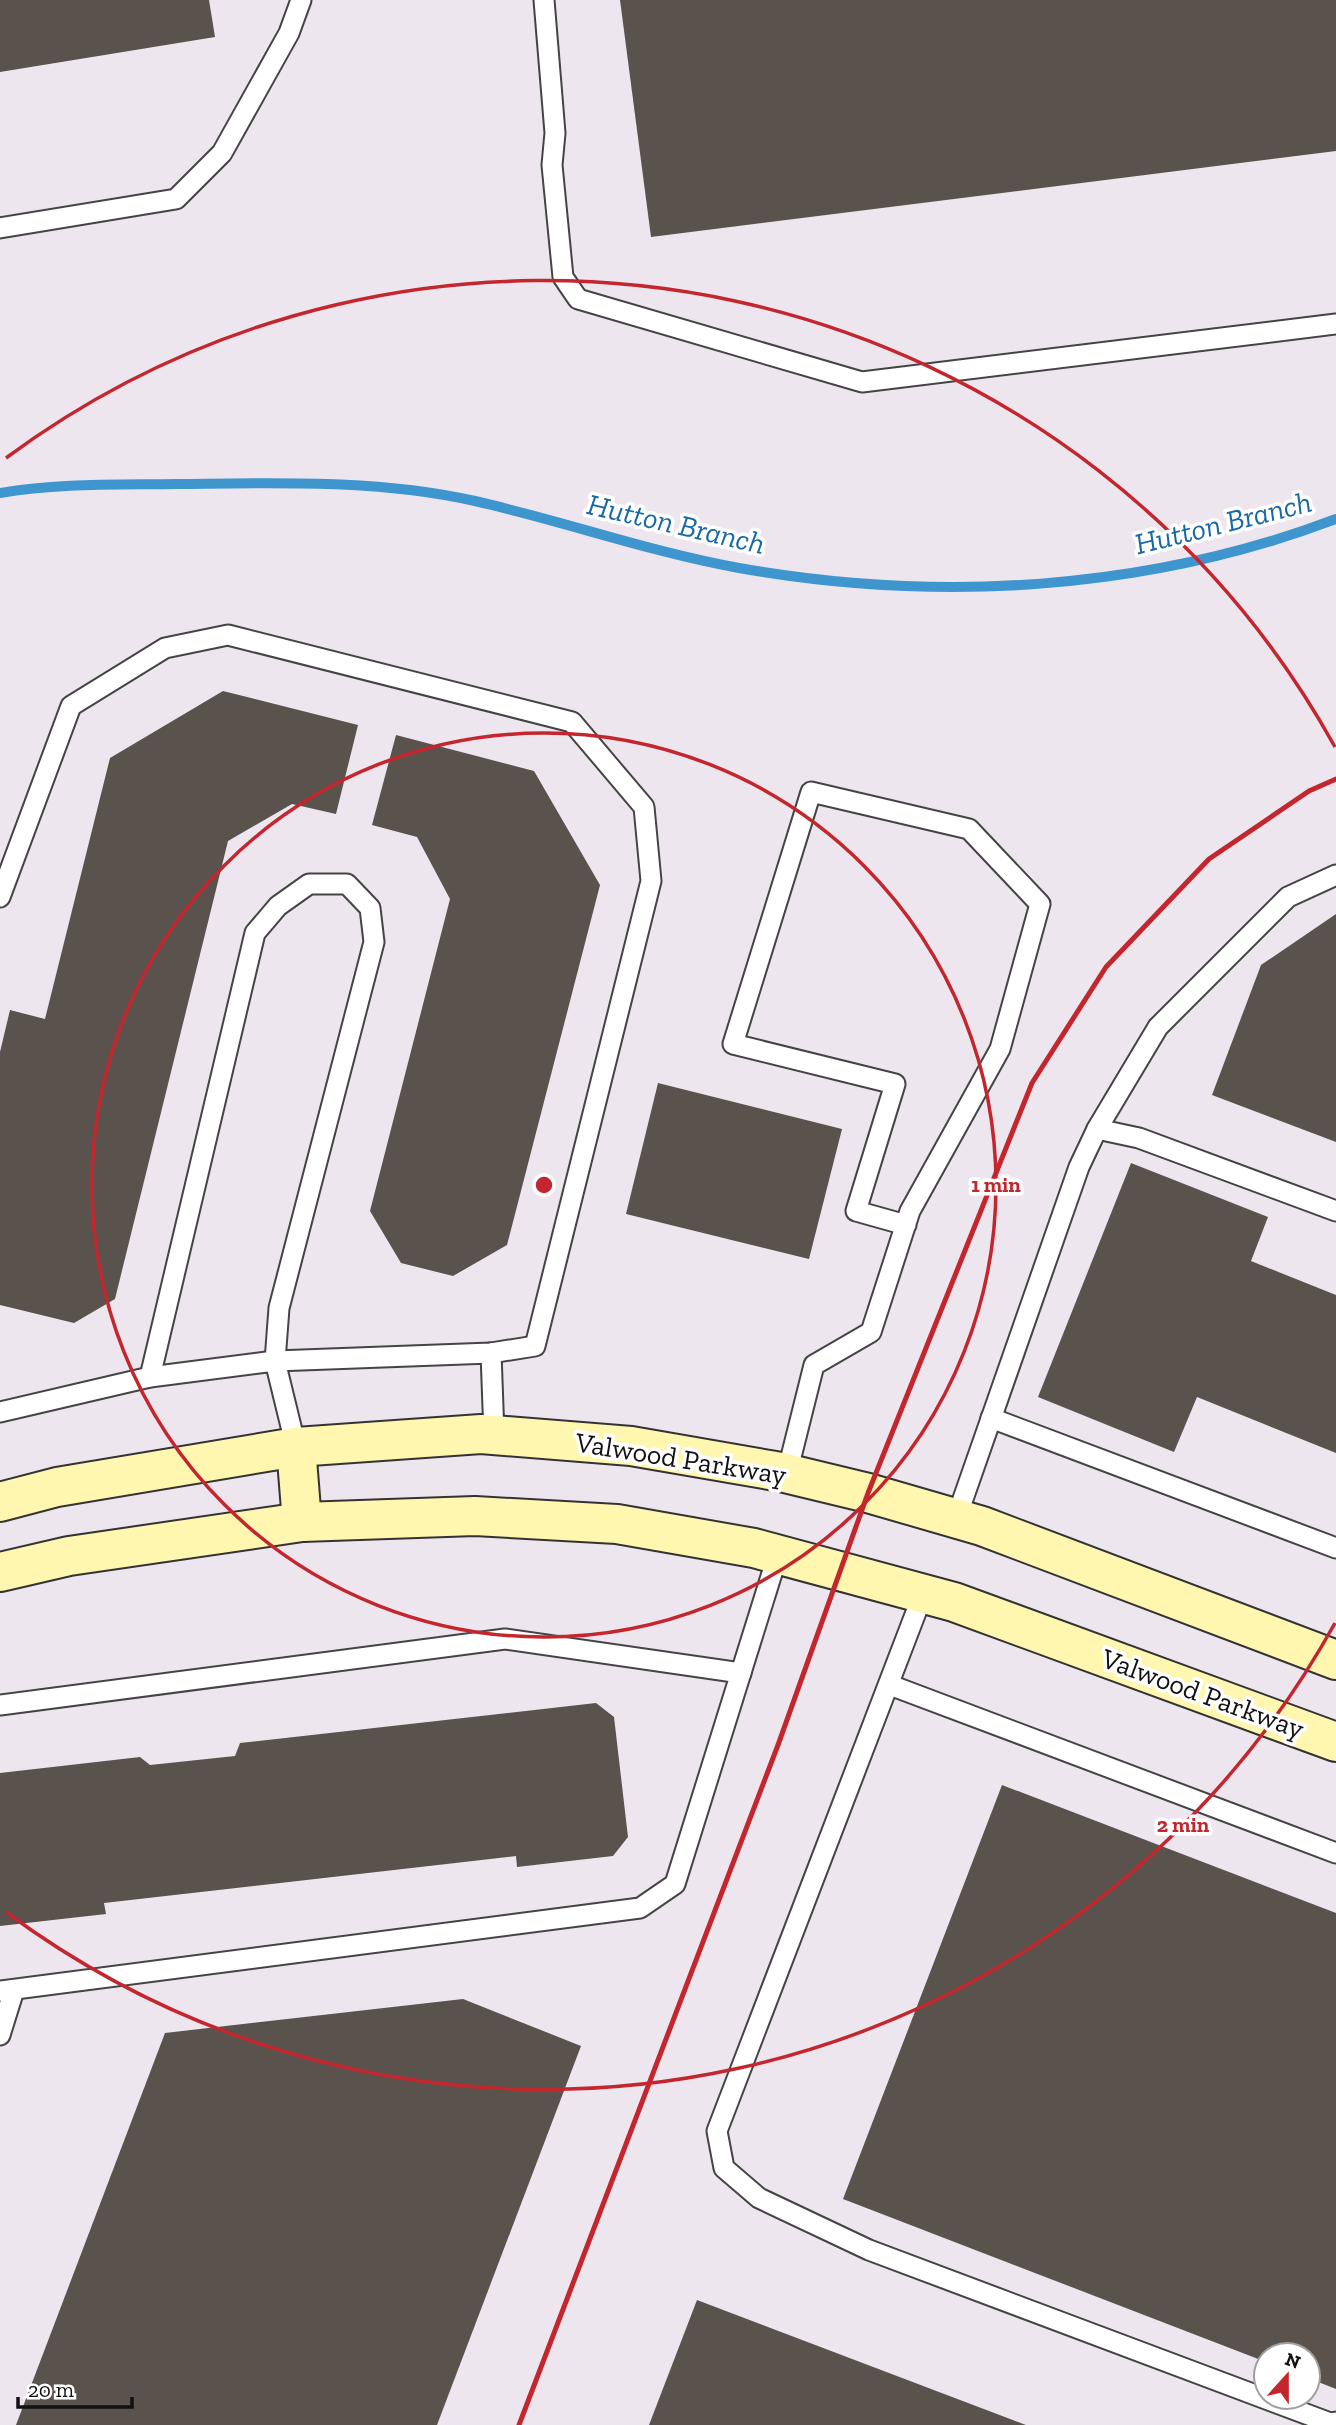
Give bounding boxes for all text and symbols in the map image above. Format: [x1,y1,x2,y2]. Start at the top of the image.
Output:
water label: Hutton Branch [1131,484,1315,562]
water label: Hutton Branch [584,486,768,562]
text: 1 min [971,1172,1021,1197]
centre of rings [532,1173,556,1197]
street label: Valwood Parkway [572,1425,789,1492]
street label: Valwood Parkway [1096,1641,1309,1746]
text: 2 min [1157,1812,1210,1837]
north arrow [1252,2341,1322,2411]
text: N [1282,2347,1304,2374]
scale bar [18,2366,131,2410]
text: 20 m [28,2377,74,2402]

